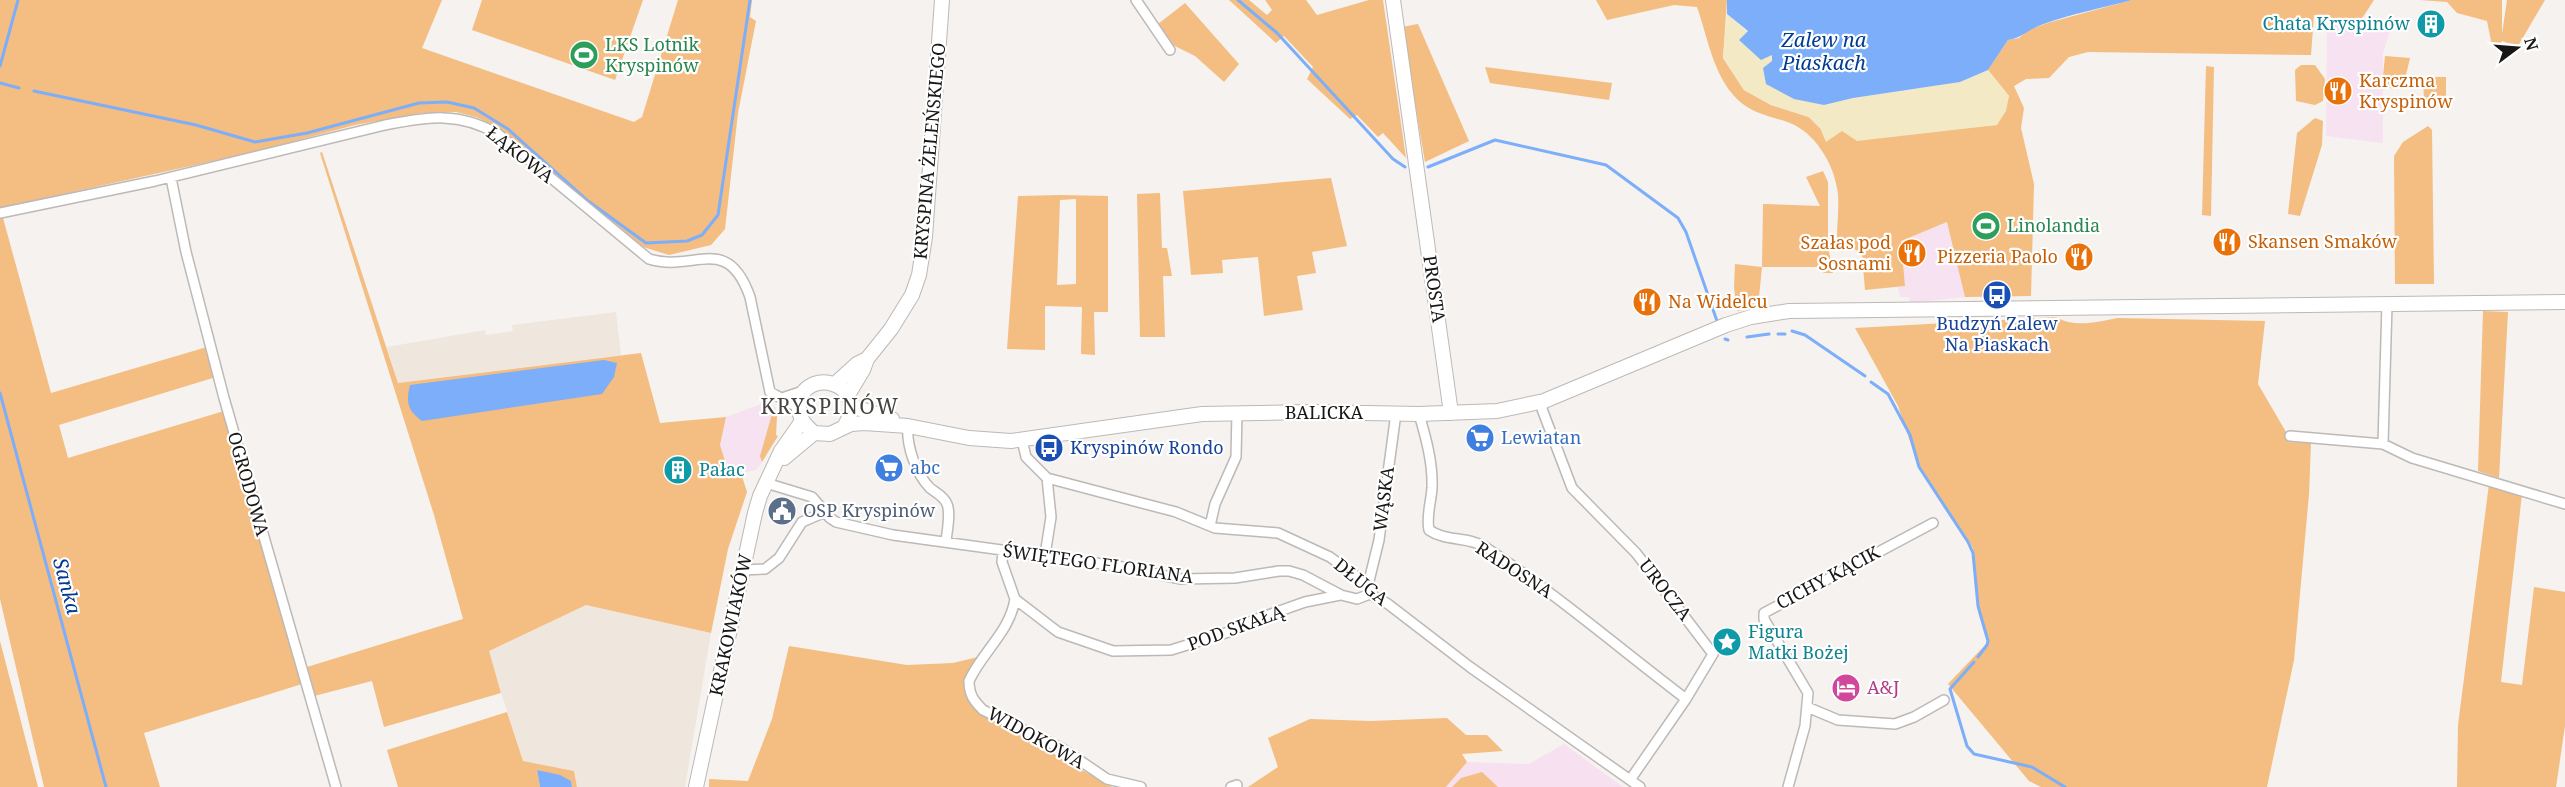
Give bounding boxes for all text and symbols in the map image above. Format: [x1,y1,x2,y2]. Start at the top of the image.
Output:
building icon: Chata Kryspinów [2415,8,2447,40]
place label: Chata Kryspinów [2263,11,2410,35]
north arrow [2487,18,2547,78]
water label: Zalew na Piaskach [1781,26,1867,76]
place label: LKS Lotnik Kryspinów [605,32,700,77]
text: N [2519,35,2544,53]
sports icon: LKS Lotnik Kryspinów [568,39,600,71]
street label: KRYSPINA ŻELEŃSKIEGO [908,41,950,260]
place label: Karczma Kryspinów [2359,68,2453,113]
restaurant icon: Karczma Kryspinów [2322,75,2354,107]
street label: ŁĄKOWA [482,120,560,188]
sports icon: Linolandia [1970,210,2002,242]
place label: Linolandia [2007,213,2100,237]
restaurant icon: Skansen Smaków [2211,226,2243,258]
place label: Skansen Smaków [2248,229,2398,253]
place label: Szałas pod Sosnami [1801,230,1891,275]
restaurant icon: Szałas pod Sosnami [1896,237,1928,269]
restaurant icon: Pizzeria Paolo [2063,241,2095,273]
place label: Pizzeria Paolo [1937,244,2058,268]
street label: PROSTA [1418,254,1452,324]
bus stop icon: Budzyń Zalew Na Piaskach [1981,279,2013,311]
restaurant icon: Na Widelcu [1631,286,1663,318]
place label: Na Widelcu [1668,289,1768,313]
place label: Budzyń Zalew Na Piaskach [1936,311,2058,356]
district label: KRYSPINÓW [760,392,900,420]
street label: BALICKA [1285,400,1363,424]
supermarket icon: Lewiatan [1464,422,1496,454]
place label: Lewiatan [1501,425,1582,449]
street label: OGRODOWA [223,429,275,539]
bus stop icon: Kryspinów Rondo [1033,432,1065,464]
place label: Kryspinów Rondo [1070,435,1224,459]
supermarket icon: abc [873,452,905,484]
building icon: Pałac [662,454,694,486]
place label: abc [910,455,940,479]
place label: Pałac [699,457,745,481]
street label: WĄSKA [1367,465,1399,533]
public building icon: OSP Kryspinów [766,495,798,527]
place label: OSP Kryspinów [803,498,936,522]
street label: RADOSNA [1471,535,1558,603]
street label: ŚWIĘTEGO FLORIANA [1001,538,1195,588]
street label: CICHY KĄCIK [1772,540,1884,614]
street label: KRAKOWIAKÓW [703,551,757,698]
street label: DŁUGA [1330,552,1394,610]
street label: UROCZA [1634,554,1698,625]
water label: Sanka [47,555,88,617]
street label: POD SKAŁĄ [1184,598,1287,656]
place label: Figura Matki Bożej [1748,619,1849,664]
place icon: Figura Matki Bożej [1711,626,1743,658]
hotel icon: A&J [1830,672,1862,704]
place label: A&J [1867,675,1899,699]
street label: WIDOKOWA [984,701,1090,774]

